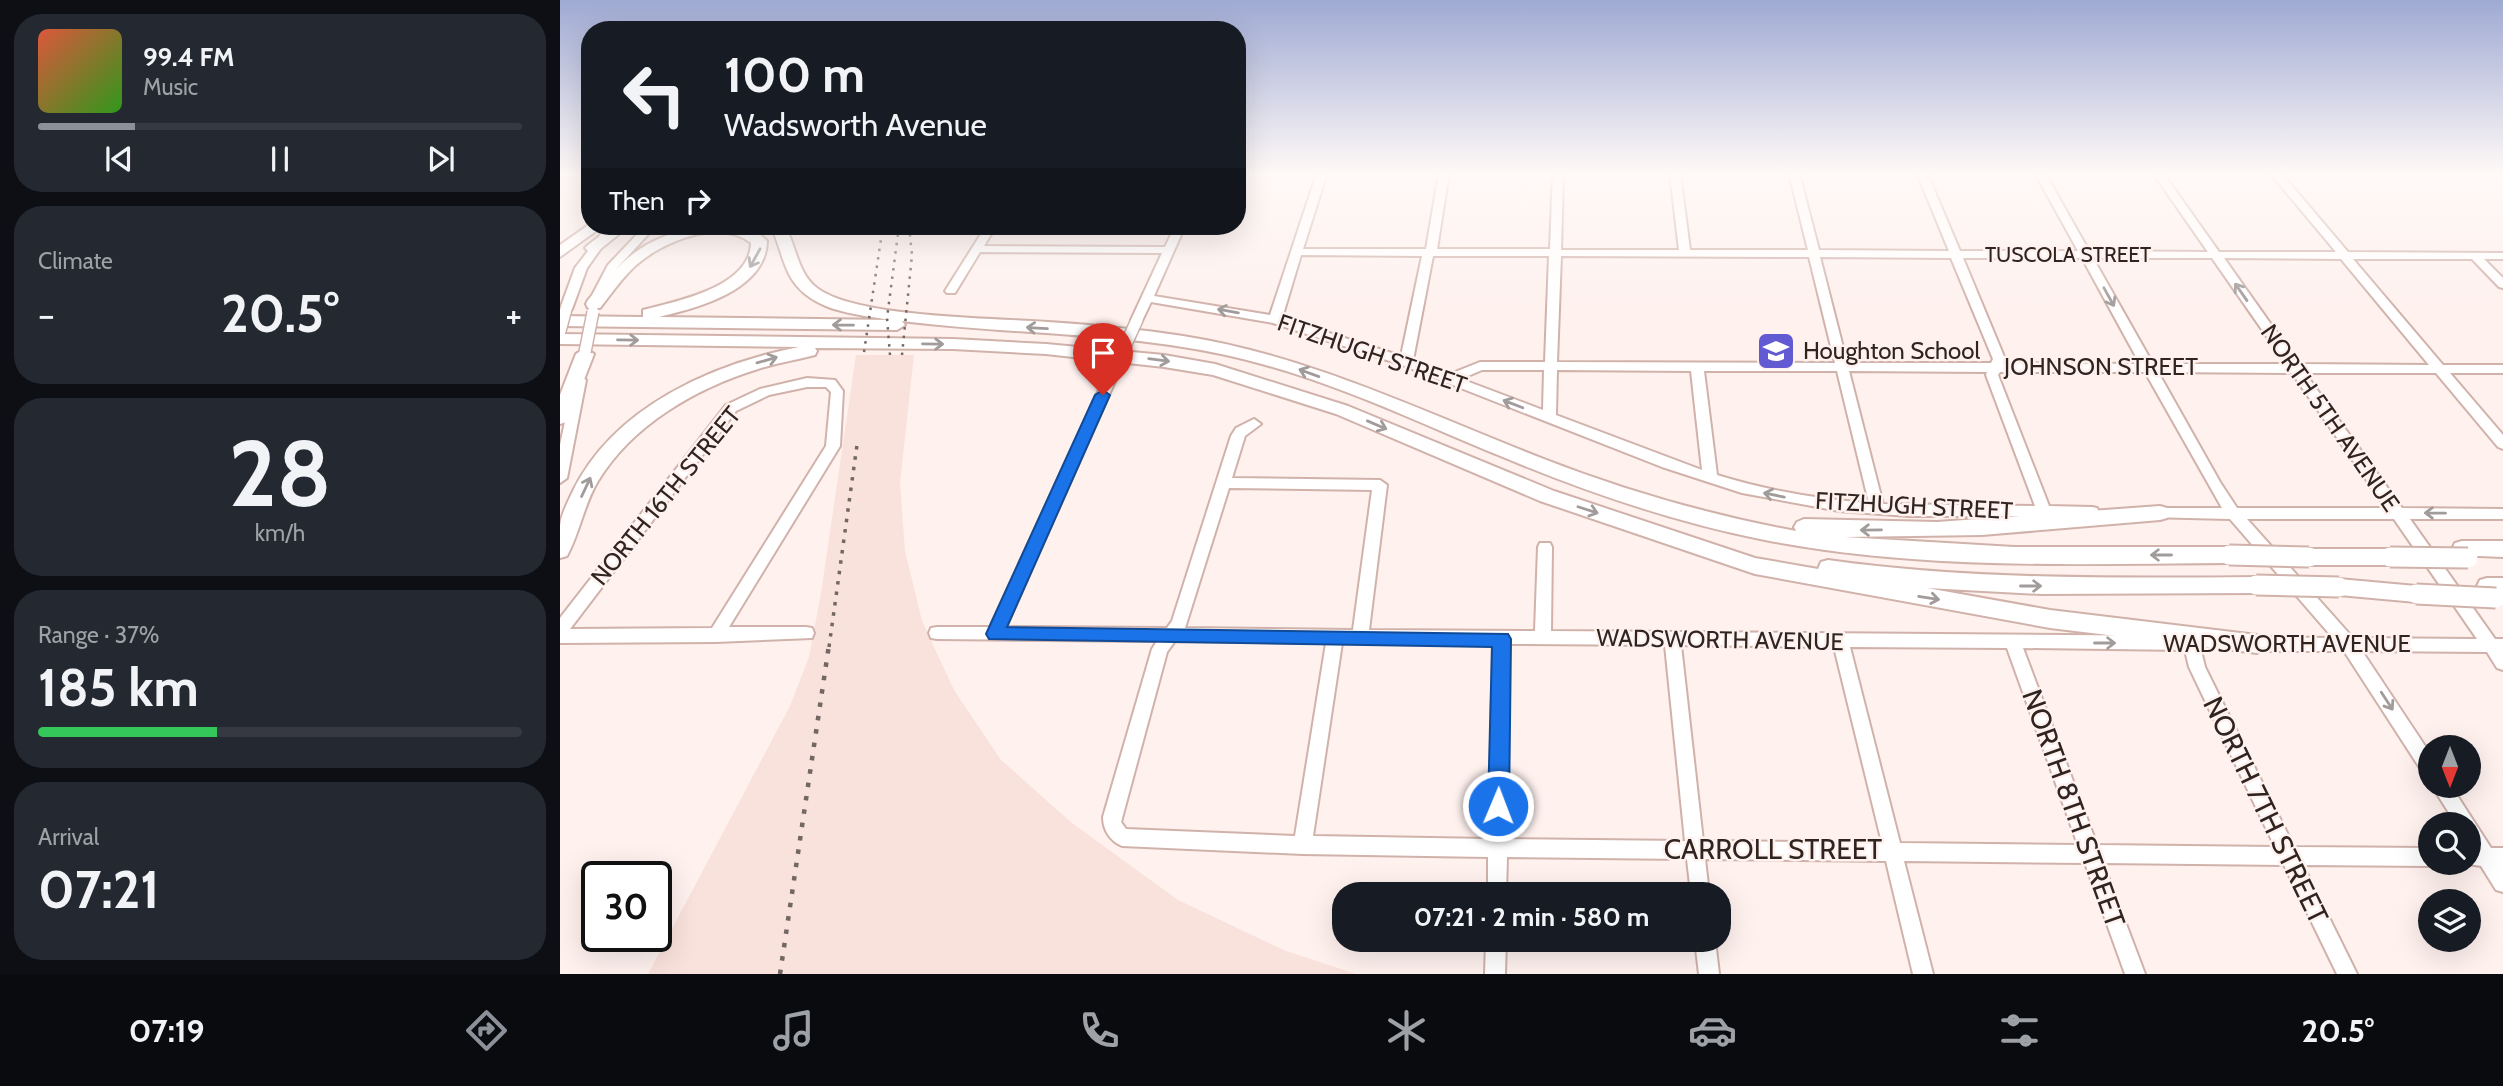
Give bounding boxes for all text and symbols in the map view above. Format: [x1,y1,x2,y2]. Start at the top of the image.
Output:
text: 99.4 FM [143,41,234,73]
text: 100 m [724,45,865,104]
icon: left [609,49,700,140]
text: Music [143,73,198,101]
text: Wadsworth Avenue [724,105,987,144]
icon: previous [100,140,138,178]
icon: pause [261,140,299,178]
icon: next [422,140,460,178]
icon: right [679,182,717,220]
text: Then [609,185,665,217]
street label: TUSCOLA STREET [1985,242,2151,267]
text: Climate [38,247,113,275]
one-way arrow [747,248,761,268]
text: 20.5° [221,282,339,345]
one-way arrow [2234,283,2248,302]
one-way arrow [2103,286,2116,307]
text: − [38,291,55,338]
text: + [505,291,522,338]
one-way arrow [1217,304,1239,318]
street label: FITZHUGH STREET [1274,308,1471,400]
one-way arrow [832,318,855,331]
street label: NORTH 5TH AVENUE [2255,319,2406,517]
one-way arrow [1026,321,1049,334]
pin [1073,323,1133,395]
school or university icon: Houghton School [1755,330,1797,372]
one-way arrow [616,333,639,346]
icon: arrive [1084,334,1122,372]
place label: Houghton School [1803,336,1980,365]
one-way arrow [921,337,944,351]
street label: JOHNSON STREET [2003,352,2198,381]
one-way arrow [756,353,778,366]
one-way arrow [1147,354,1170,367]
one-way arrow [1298,366,1320,378]
one-way arrow [1503,397,1525,409]
street label: NORTH 16TH STREET [585,400,747,591]
text: 28 [228,418,332,529]
one-way arrow [1366,419,1387,432]
one-way arrow [580,477,593,499]
street label: FITZHUGH STREET [1814,486,2014,525]
one-way arrow [1763,488,1786,502]
one-way arrow [1576,505,1598,517]
one-way arrow [2424,506,2447,520]
text: km/h [255,519,305,547]
one-way arrow [1860,523,1883,537]
one-way arrow [2149,548,2172,562]
one-way arrow [2019,579,2042,593]
one-way arrow [1917,592,1940,605]
text: Range · 37% [38,621,159,649]
street label: WADSWORTH AVENUE [1596,623,1844,656]
street label: WADSWORTH AVENUE [2163,629,2411,658]
one-way arrow [2094,636,2117,650]
text: 185 km [38,656,199,719]
street label: NORTH 8TH STREET [2015,684,2133,932]
one-way arrow [2380,690,2394,710]
street label: NORTH 7TH STREET [2196,691,2336,929]
north arrow [2418,735,2482,798]
map controls [2418,735,2481,952]
position arrow [1461,769,1535,843]
button: search [2418,812,2481,875]
text: Arrival [38,823,99,851]
street label: CARROLL STREET [1664,832,1882,866]
text: 07:21 [38,858,159,921]
speed limit sign: 30 [581,861,672,952]
button: layers [2418,889,2481,952]
text: 07:21 · 2 min · 580 m [1414,901,1649,933]
icon: directions [462,1006,511,1055]
icon: music [769,1006,818,1055]
icon: phone [1075,1006,1124,1055]
icon: climate [1382,1006,1431,1055]
icon: car [1688,1006,1737,1055]
icon: filters [1995,1006,2044,1055]
text: 07:19 [129,1011,205,1050]
text: 20.5° [2301,1011,2374,1050]

